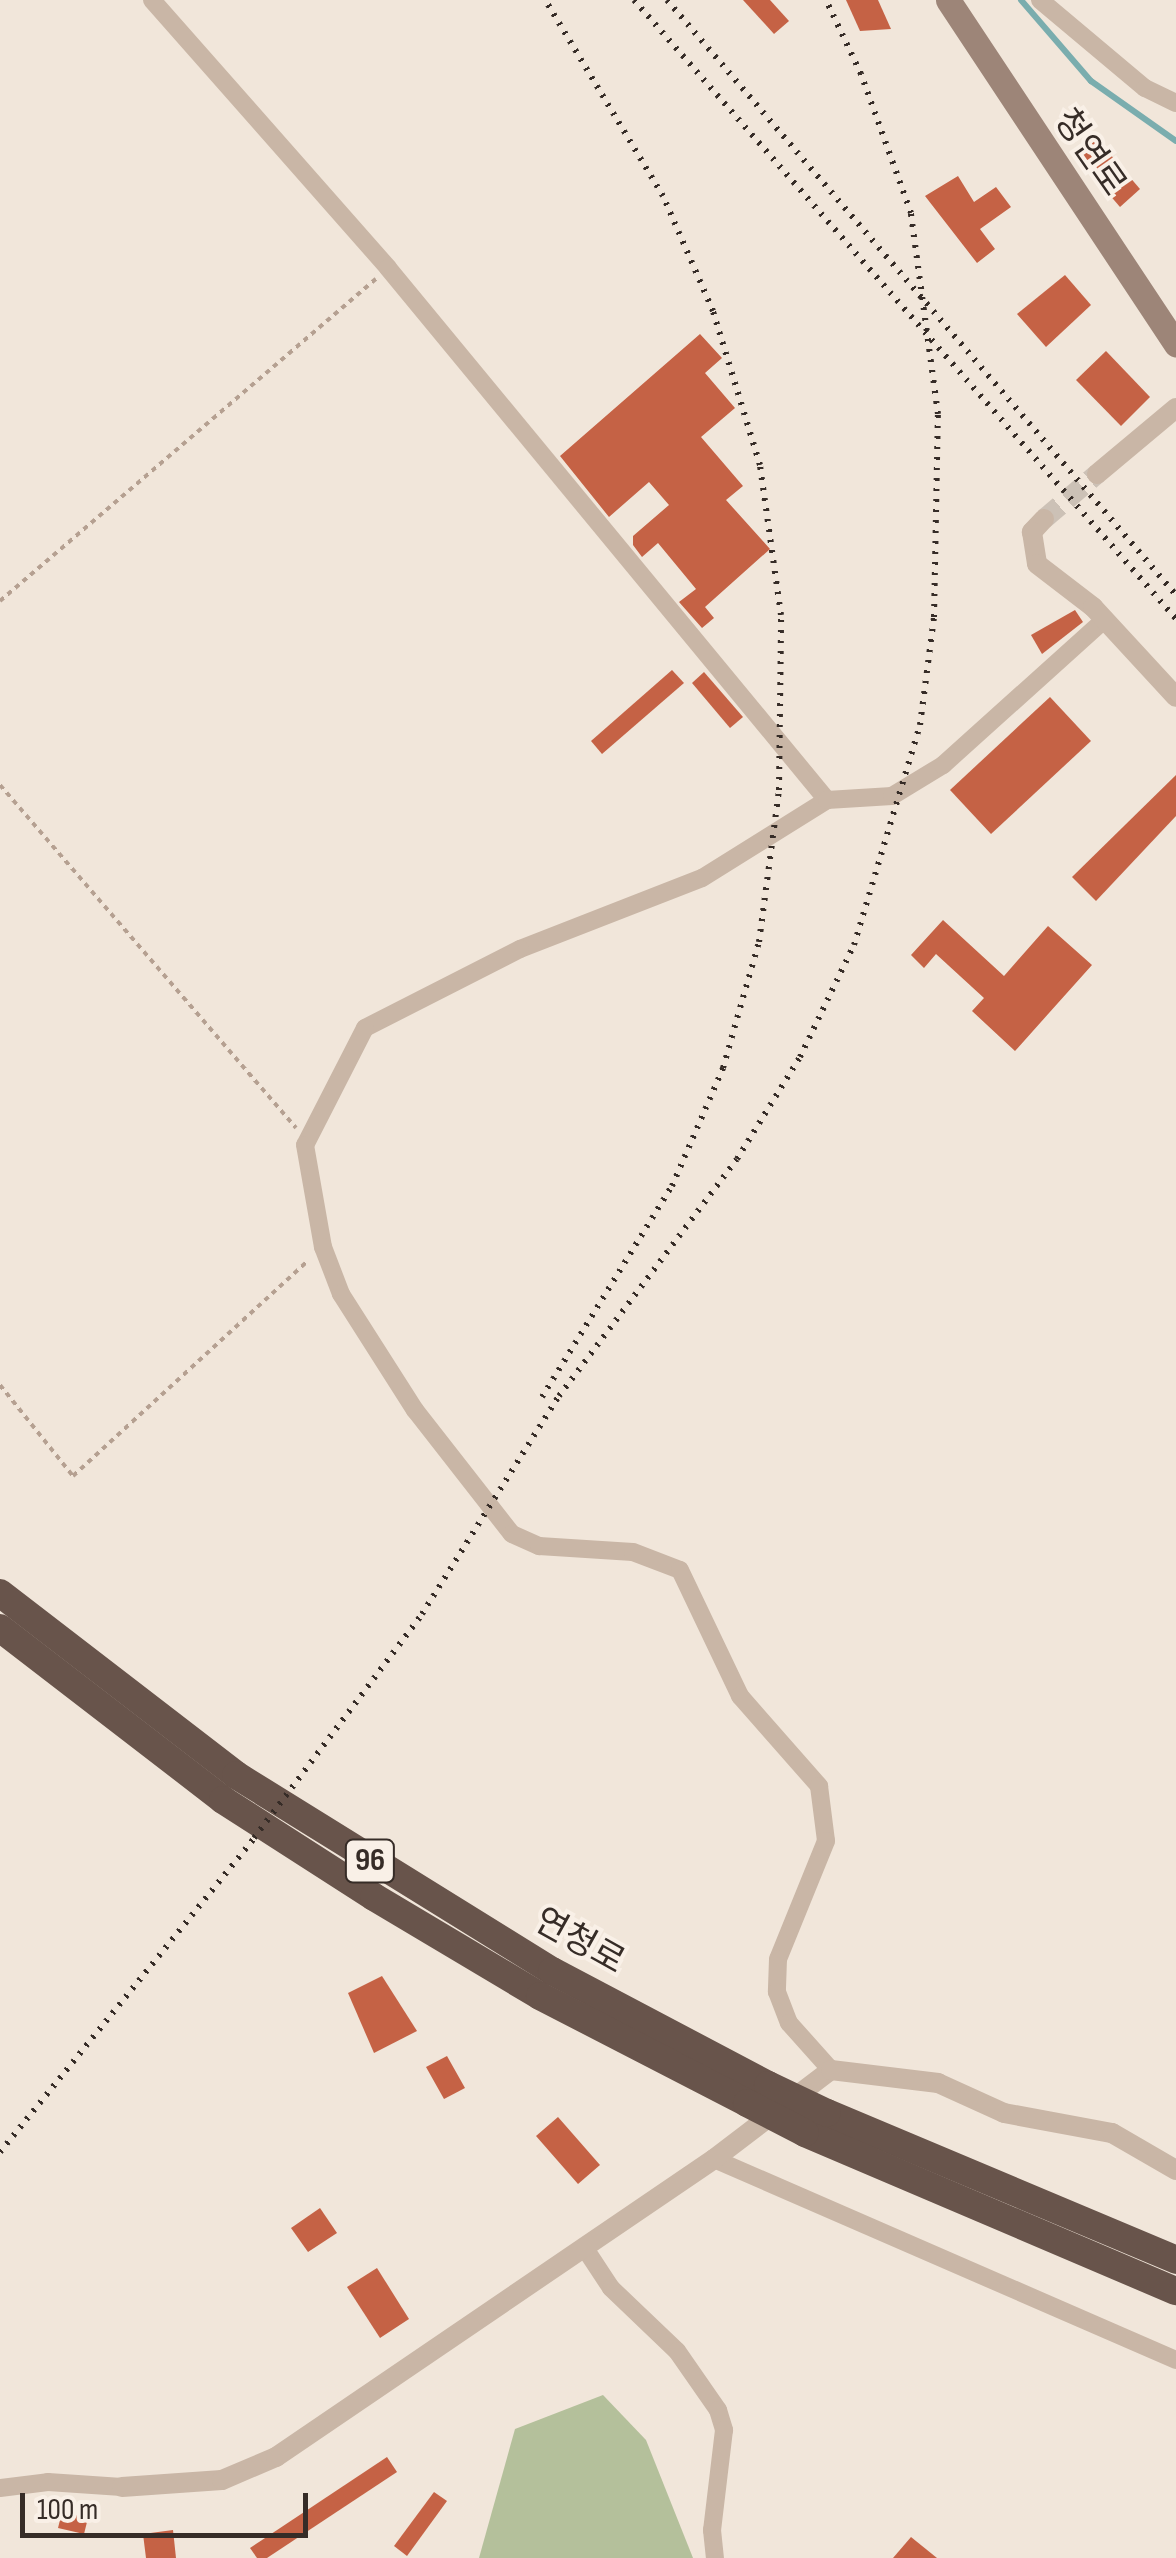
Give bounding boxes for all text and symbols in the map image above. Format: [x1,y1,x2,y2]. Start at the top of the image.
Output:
street label: 청연로 [1044,101,1134,205]
road number: 96 [342,1834,398,1888]
street label: 연청로 [527,1900,631,1984]
scale bar [25,2473,312,2535]
text: 100 m [37,2492,98,2528]

